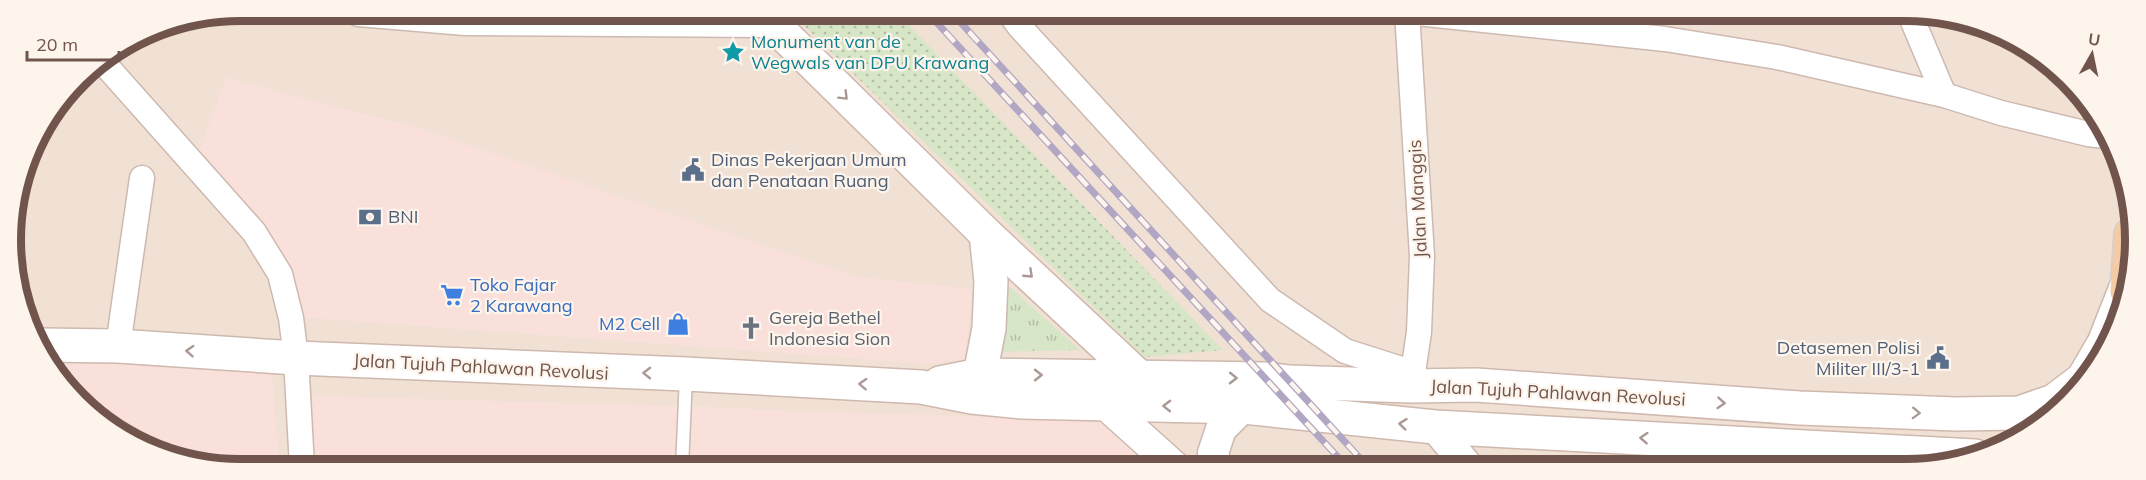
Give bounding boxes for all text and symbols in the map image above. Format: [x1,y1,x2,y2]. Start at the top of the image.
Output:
scale bar [27,24,118,62]
north arrow [2062,24,2122,84]
text: U [2087,28,2102,50]
place label: Monument van de Wegwals van DPU Krawang [751,30,989,74]
text: 20 m [36,33,78,56]
place icon: Monument van de Wegwals van DPU Krawang [720,39,746,65]
one-way arrow [837,88,848,99]
street label: Jalan Manggis [1403,139,1432,259]
place label: Dinas Pekerjaan Umum dan Penataan Ruang [711,148,906,192]
public building icon: Dinas Pekerjaan Umum dan Penataan Ruang [680,157,706,183]
bank icon: BNI [357,204,383,230]
place label: BNI [388,205,418,228]
one-way arrow [1022,267,1033,278]
place label: Toko Fajar 2 Karawang [470,273,573,317]
supermarket icon: Toko Fajar 2 Karawang [439,282,465,308]
place label: Gereja Bethel Indonesia Sion [769,306,891,350]
shop icon: M2 Cell [665,311,691,337]
place label: M2 Cell [599,312,660,335]
church icon: Gereja Bethel Indonesia Sion [738,315,764,341]
place label: Detasemen Polisi Militer III/3-1 [1777,336,1920,380]
one-way arrow [185,345,195,358]
public building icon: Detasemen Polisi Militer III/3-1 [1925,345,1951,371]
street label: Jalan Tujuh Pahlawan Revolusi [353,348,609,385]
one-way arrow [643,367,652,380]
one-way arrow [1034,369,1043,382]
one-way arrow [1229,372,1238,384]
street label: Jalan Tujuh Pahlawan Revolusi [1430,374,1686,411]
one-way arrow [858,377,867,390]
one-way arrow [1717,396,1726,409]
one-way arrow [1162,400,1171,412]
one-way arrow [1911,406,1920,419]
one-way arrow [1398,418,1407,430]
one-way arrow [1640,431,1649,444]

